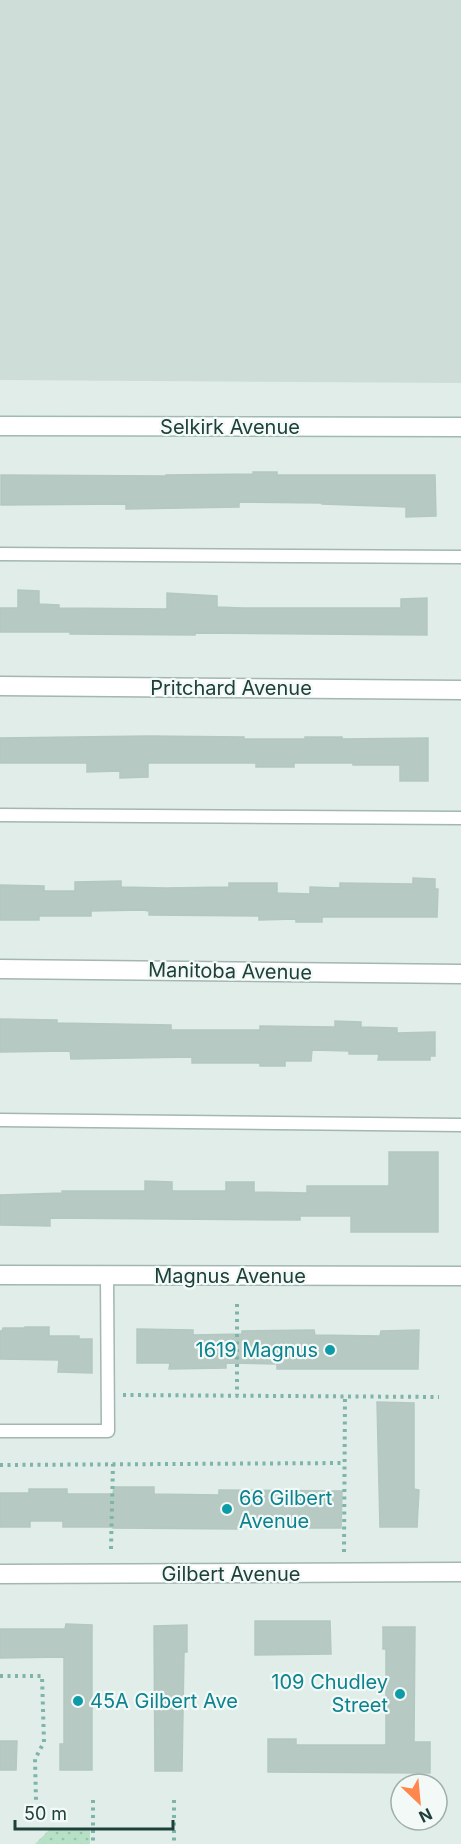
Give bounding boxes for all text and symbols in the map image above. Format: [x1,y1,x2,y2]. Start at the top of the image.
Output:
street label: Selkirk Avenue [160,415,300,439]
street label: Pritchard Avenue [150,676,312,700]
street label: Manitoba Avenue [148,958,312,984]
street label: Magnus Avenue [154,1264,306,1288]
place label: 1619 Magnus [196,1338,318,1362]
marker: 1619 Magnus [323,1343,337,1357]
place label: 66 Gilbert Avenue [239,1486,333,1533]
marker: 66 Gilbert Avenue [220,1502,234,1516]
street label: Gilbert Avenue [162,1562,300,1586]
place label: 109 Chudley Street [271,1670,388,1717]
marker: 109 Chudley Street [393,1687,407,1701]
place label: 45A Gilbert Ave [90,1689,238,1713]
marker: 45A Gilbert Ave [71,1694,85,1708]
north arrow [389,1772,449,1832]
scale bar [15,1793,172,1831]
text: 50 m [24,1803,67,1824]
text: N [416,1804,435,1827]

